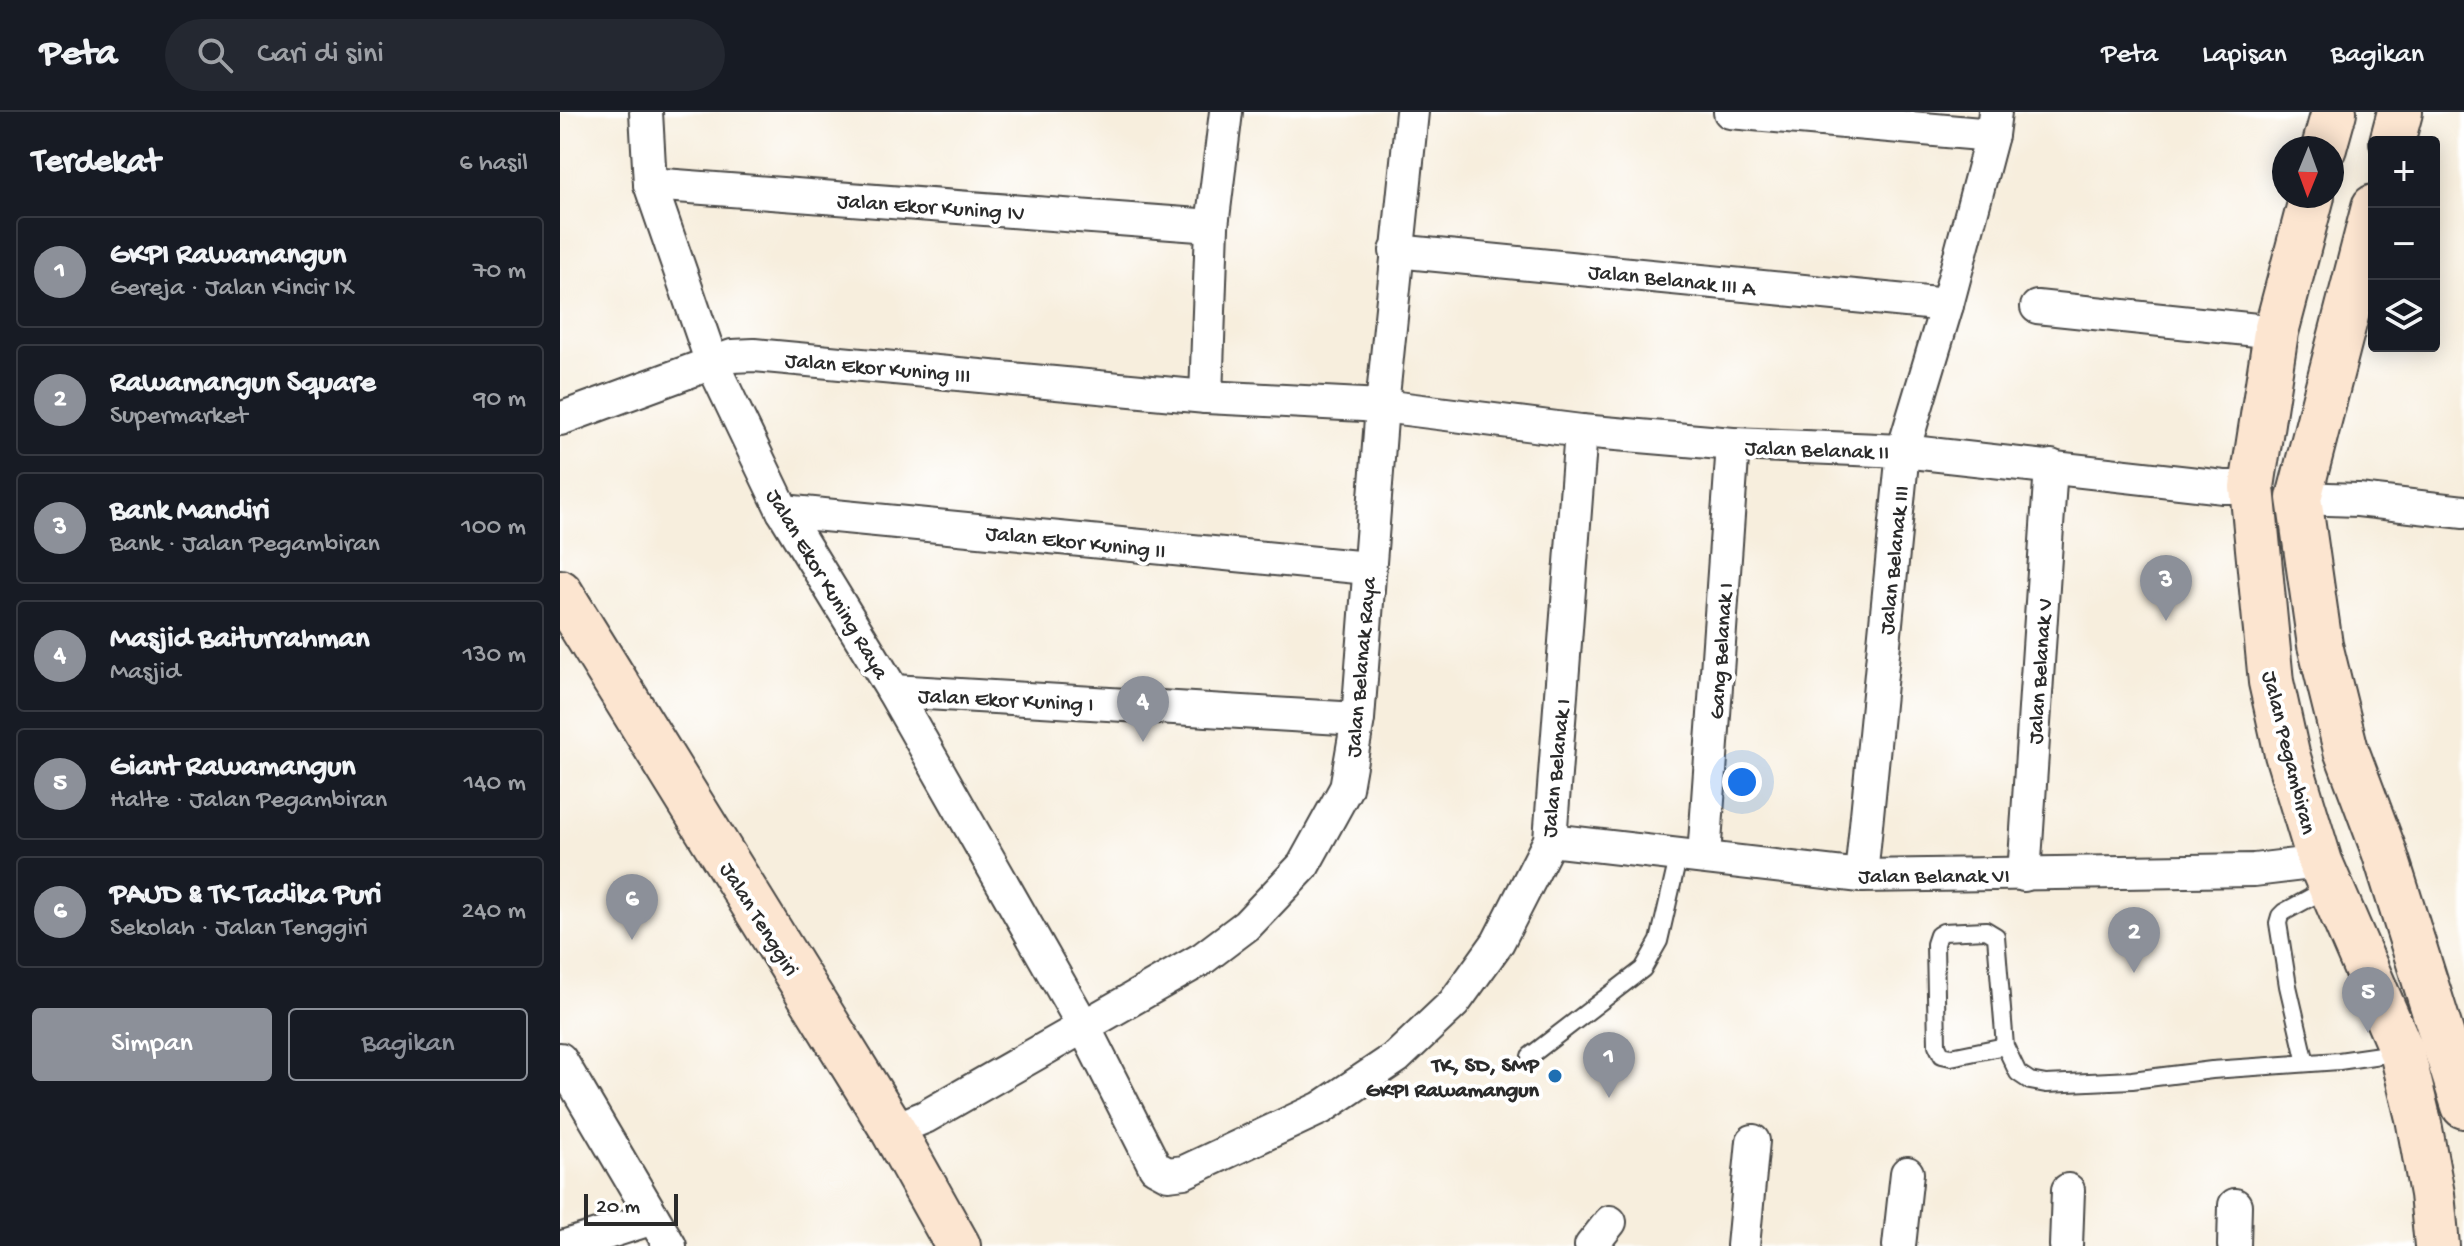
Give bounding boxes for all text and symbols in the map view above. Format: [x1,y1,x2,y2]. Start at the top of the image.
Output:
search box [165,19,725,91]
text: Peta [40,33,117,77]
icon: search [193,33,237,77]
text: Cari di sini [257,38,384,73]
text: Peta [2101,39,2158,72]
text: Lapisan [2202,39,2287,72]
text: Bagikan [2331,39,2424,72]
north arrow [2272,136,2344,208]
map controls [2368,136,2440,352]
button: + [2368,136,2440,208]
text: Terdekat [32,144,160,184]
text: 6 hasil [459,149,528,180]
street label: Jalan Ekor Kuning IV [836,189,1025,229]
button: − [2368,208,2440,280]
text: GKPI Rawamangun [110,239,346,274]
text: 1 [55,257,65,288]
text: 70 m [473,257,526,288]
street label: Jalan Belanak III A [1587,260,1757,304]
text: Gereja · Jalan Kincir IX [110,274,354,305]
button: layers [2368,280,2440,352]
street label: Jalan Ekor Kuning III [784,349,972,391]
text: Rawamangun Square [110,367,376,402]
text: 2 [54,385,66,416]
text: 90 m [474,385,526,416]
text: Supermarket [110,402,247,433]
street label: Jalan Belanak II [1744,436,1890,468]
street label: Jalan Ekor Kuning Raya [759,485,893,685]
street label: Jalan Belanak III [1875,485,1917,636]
text: Bank Mandiri [110,495,270,530]
text: 3 [53,513,67,544]
text: 100 m [461,513,526,544]
street label: Jalan Ekor Kuning II [984,522,1167,566]
text: Bank · Jalan Pegambiran [110,530,380,561]
pin: 3 [2140,555,2192,621]
street label: Jalan Belanak Raya [1342,575,1384,758]
street label: Gang Belanak I [1705,582,1741,720]
street label: Jalan Belanak V [2024,597,2060,745]
text: Masjid Baiturrahman [110,623,369,658]
text: 4 [54,641,66,672]
text: 130 m [463,641,526,672]
text: Masjid [110,658,180,689]
street label: Jalan Pegambiran [2254,669,2320,838]
pin: 4 [1117,676,1169,742]
street label: Jalan Ekor Kuning I [917,684,1094,720]
street label: Jalan Belanak I [1538,698,1578,839]
text: Giant Rawamangun [110,751,356,786]
your location [1722,762,1762,802]
text: 5 [53,769,67,800]
text: 140 m [464,769,526,800]
text: Halte · Jalan Pegambiran [110,786,387,817]
street label: Jalan Tenggiri [712,858,803,982]
street label: Jalan Belanak VI [1858,865,2010,891]
pin: 6 [606,874,658,940]
text: PAUD & TK Tadika Puri [110,879,382,914]
text: 6 [53,897,67,928]
text: 240 m [462,897,526,928]
pin: 2 [2108,907,2160,973]
text: Sekolah · Jalan Tenggiri [110,914,368,945]
pin: 5 [2342,967,2394,1033]
button: Simpan [32,1008,272,1081]
button: Bagikan [288,1008,528,1081]
pin: 1 [1583,1032,1635,1098]
place label: TK, SD, SMP GKPI Rawamangun [1366,1054,1540,1105]
marker: TK, SD, SMP GKPI Rawamangun [1546,1067,1564,1085]
scale bar [584,1190,678,1226]
text: 20 m [596,1195,640,1221]

